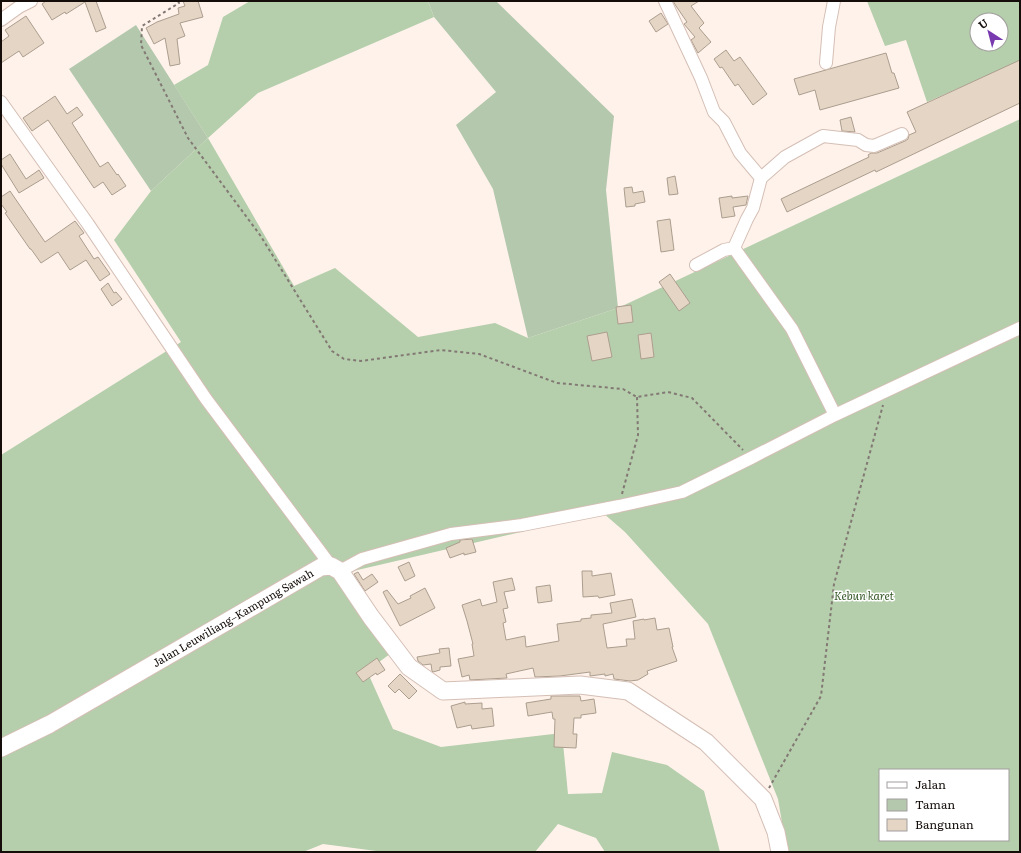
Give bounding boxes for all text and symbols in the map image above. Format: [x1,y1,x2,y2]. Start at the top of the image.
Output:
north arrow [969,12,1009,52]
text: U [974,14,991,32]
street label: Jalan Leuwiliang–Kampung Sawah [149,564,316,670]
park label: Kebun karet [834,587,895,603]
legend [879,769,1009,841]
text: Jalan [915,775,946,793]
text: Taman [915,795,955,813]
text: Bangunan [915,815,974,833]

